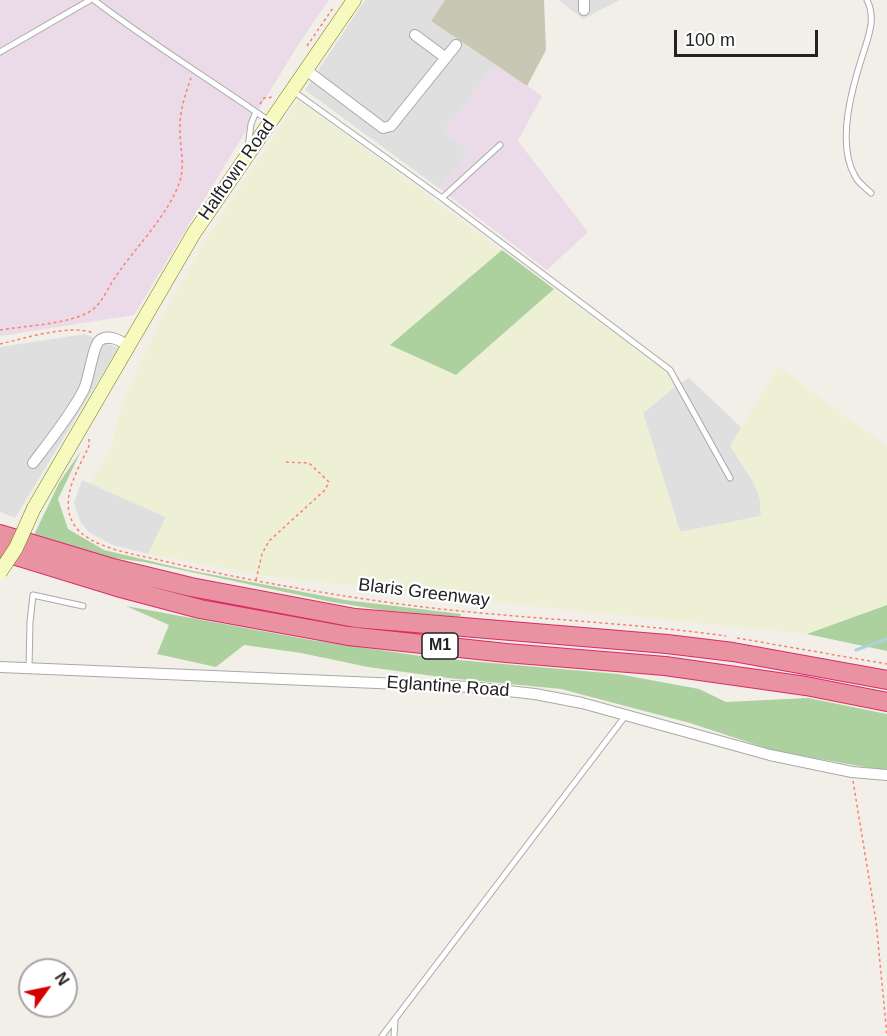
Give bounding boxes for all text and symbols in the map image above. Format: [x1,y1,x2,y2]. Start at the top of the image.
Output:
scale bar [677,18,821,56]
text: 100 m [685,30,735,50]
street label: Halftown Road [194,115,280,225]
street label: Blaris Greenway [357,574,491,612]
road number: M1 [422,633,458,659]
street label: Eglantine Road [386,672,510,702]
north arrow [18,958,78,1018]
text: N [52,970,72,988]

